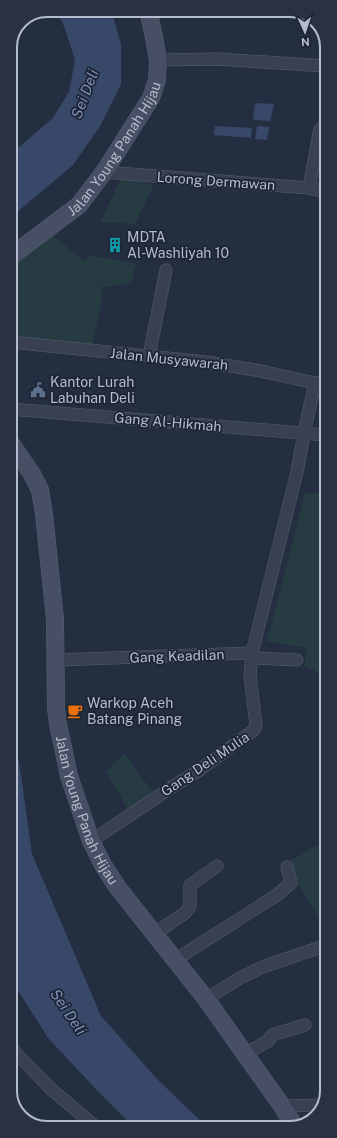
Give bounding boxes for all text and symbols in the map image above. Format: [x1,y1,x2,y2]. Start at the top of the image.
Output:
north arrow [285,12,325,52]
text: N [301,36,310,48]
water label: Sei Deli [67,66,102,121]
street label: Jalan Young Panah Hijau [64,80,164,219]
street label: Lorong Dermawan [156,169,276,193]
place label: MDTA Al-Washliyah 10 [127,229,229,261]
building icon: MDTA Al-Washliyah 10 [106,236,124,254]
street label: Jalan Musyawarah [109,345,229,373]
place label: Kantor Lurah Labuhan Deli [50,374,135,406]
public building icon: Kantor Lurah Labuhan Deli [29,381,47,399]
street label: Gang Al-Hikmah [114,409,222,435]
street label: Gang Keadilan [129,646,225,666]
place label: Warkop Aceh Batang Pinang [87,695,183,727]
cafe icon: Warkop Aceh Batang Pinang [66,702,84,720]
street label: Gang Deli Mulia [158,729,252,799]
street label: Jalan Young Panah Hijau [53,734,122,888]
water label: Sei Deli [47,986,90,1038]

